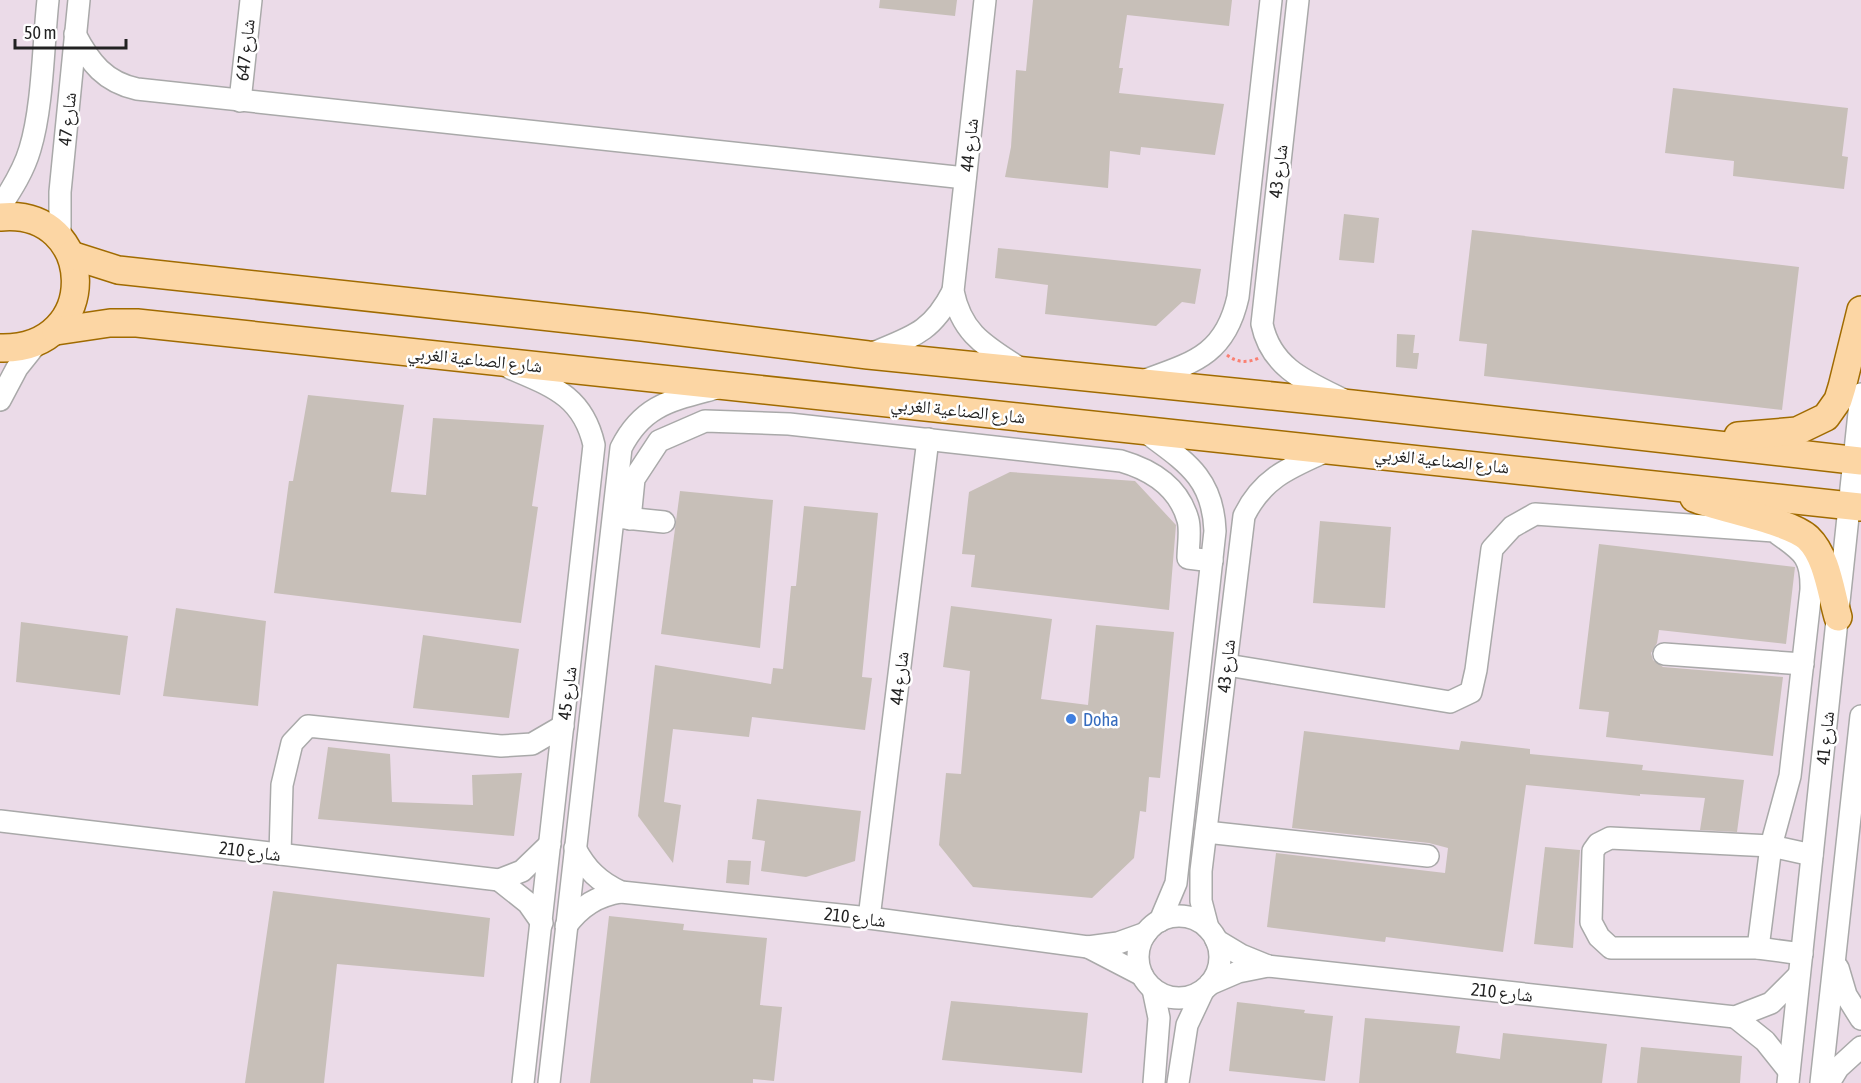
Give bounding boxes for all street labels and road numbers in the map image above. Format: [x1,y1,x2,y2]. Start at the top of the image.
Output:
street label: شارع 647 [231,18,260,82]
street label: شارع 47 [54,91,81,147]
street label: شارع 44 [956,117,983,173]
street label: شارع 43 [1264,143,1293,199]
street label: شارع الصناعية الغربي [406,342,543,381]
street label: شارع الصناعية الغربي [889,393,1026,432]
street label: شارع الصناعية الغربي [1373,443,1510,482]
street label: شارع 43 [1213,638,1240,694]
street label: شارع 44 [885,650,914,706]
street label: شارع 45 [553,665,582,721]
street label: شارع 41 [1812,710,1839,766]
street label: شارع 210 [218,837,282,866]
street label: شارع 210 [823,903,887,932]
street label: شارع 210 [1470,978,1534,1007]

